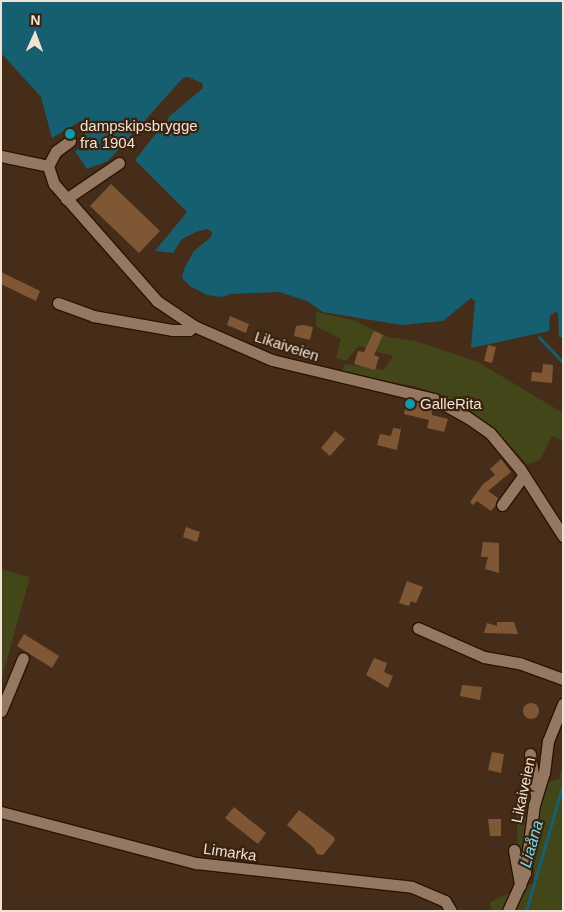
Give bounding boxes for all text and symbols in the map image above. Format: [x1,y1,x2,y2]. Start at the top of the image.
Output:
north arrow [10,10,60,60]
text: N [30,12,41,28]
place label: dampskipsbrygge fra 1904 [80,116,198,151]
marker: dampskipsbrygge fra 1904 [64,128,76,140]
street label: Likaiveien [252,327,322,365]
place label: GalleRita [420,395,482,413]
marker: GalleRita [404,398,416,410]
street label: Likaiveien [507,756,539,824]
water label: Liaåna [516,818,548,870]
street label: Limarka [202,839,258,865]

